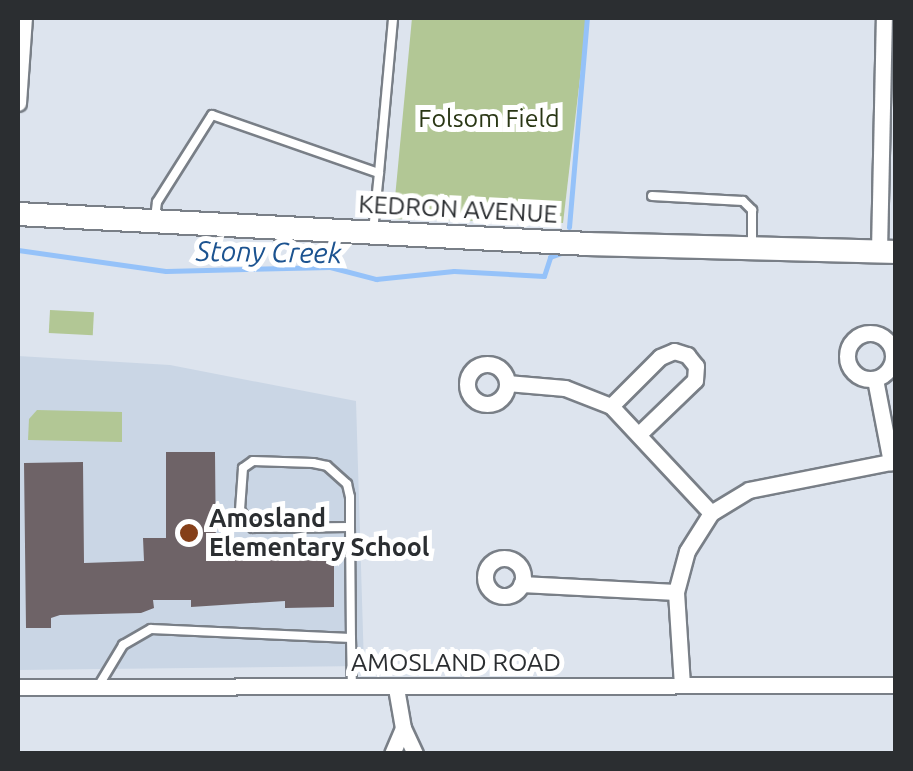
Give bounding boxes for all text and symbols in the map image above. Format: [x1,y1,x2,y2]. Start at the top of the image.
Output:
park label: Folsom Field [418,103,560,133]
street label: KEDRON AVENUE [358,189,558,229]
water label: Stony Creek [196,234,342,270]
place label: Amosland Elementary School [209,504,429,563]
marker: Amosland Elementary School [178,522,200,544]
street label: AMOSLAND ROAD [351,647,561,677]

